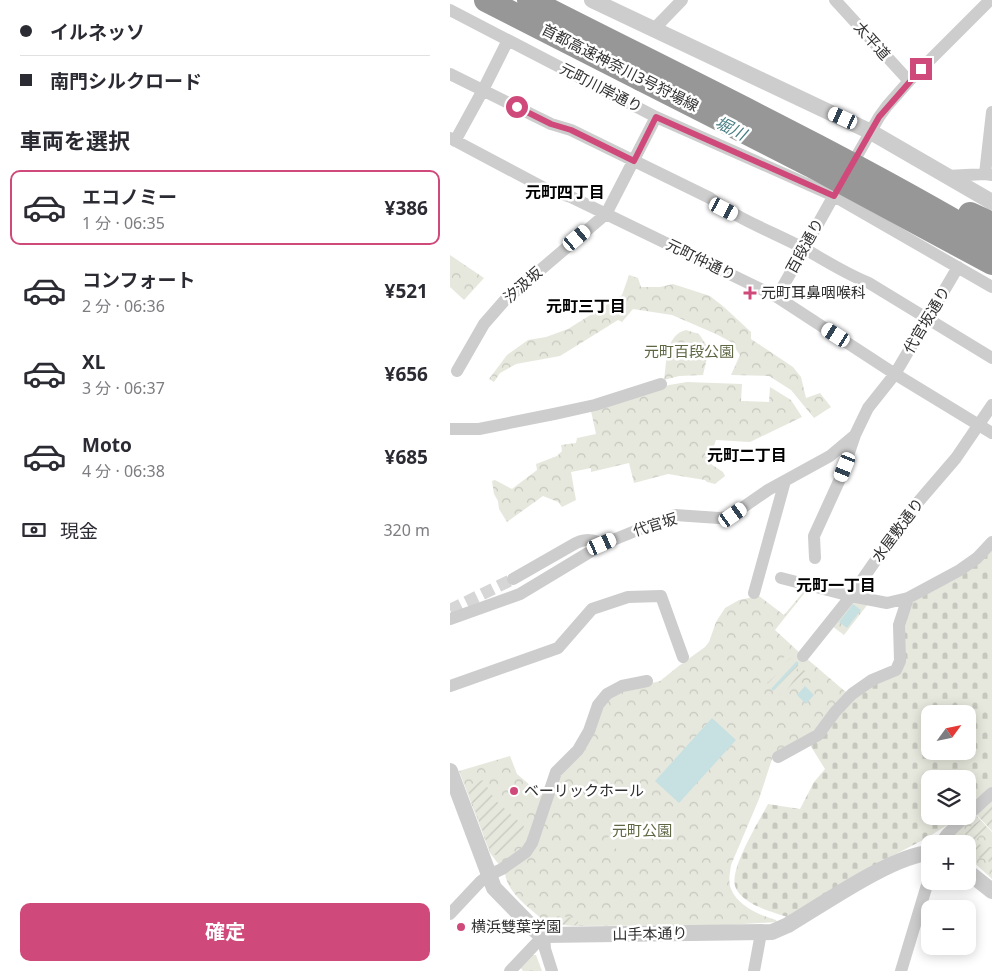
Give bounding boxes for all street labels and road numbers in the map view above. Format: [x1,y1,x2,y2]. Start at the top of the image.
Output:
street label: 太平道 [850,17,895,64]
street label: 首都高速神奈川3号狩場線 [539,19,702,115]
street label: 元町川岸通り [557,58,646,116]
street label: 百段通り [781,214,827,277]
street label: 元町仲通り [663,234,740,285]
street label: 汐汲坂 [499,262,546,307]
street label: 代官坂通り [898,282,954,357]
street label: 水屋敷通り [867,493,928,565]
street label: 代官坂 [630,508,679,540]
street label: 山手本通り [612,922,688,944]

